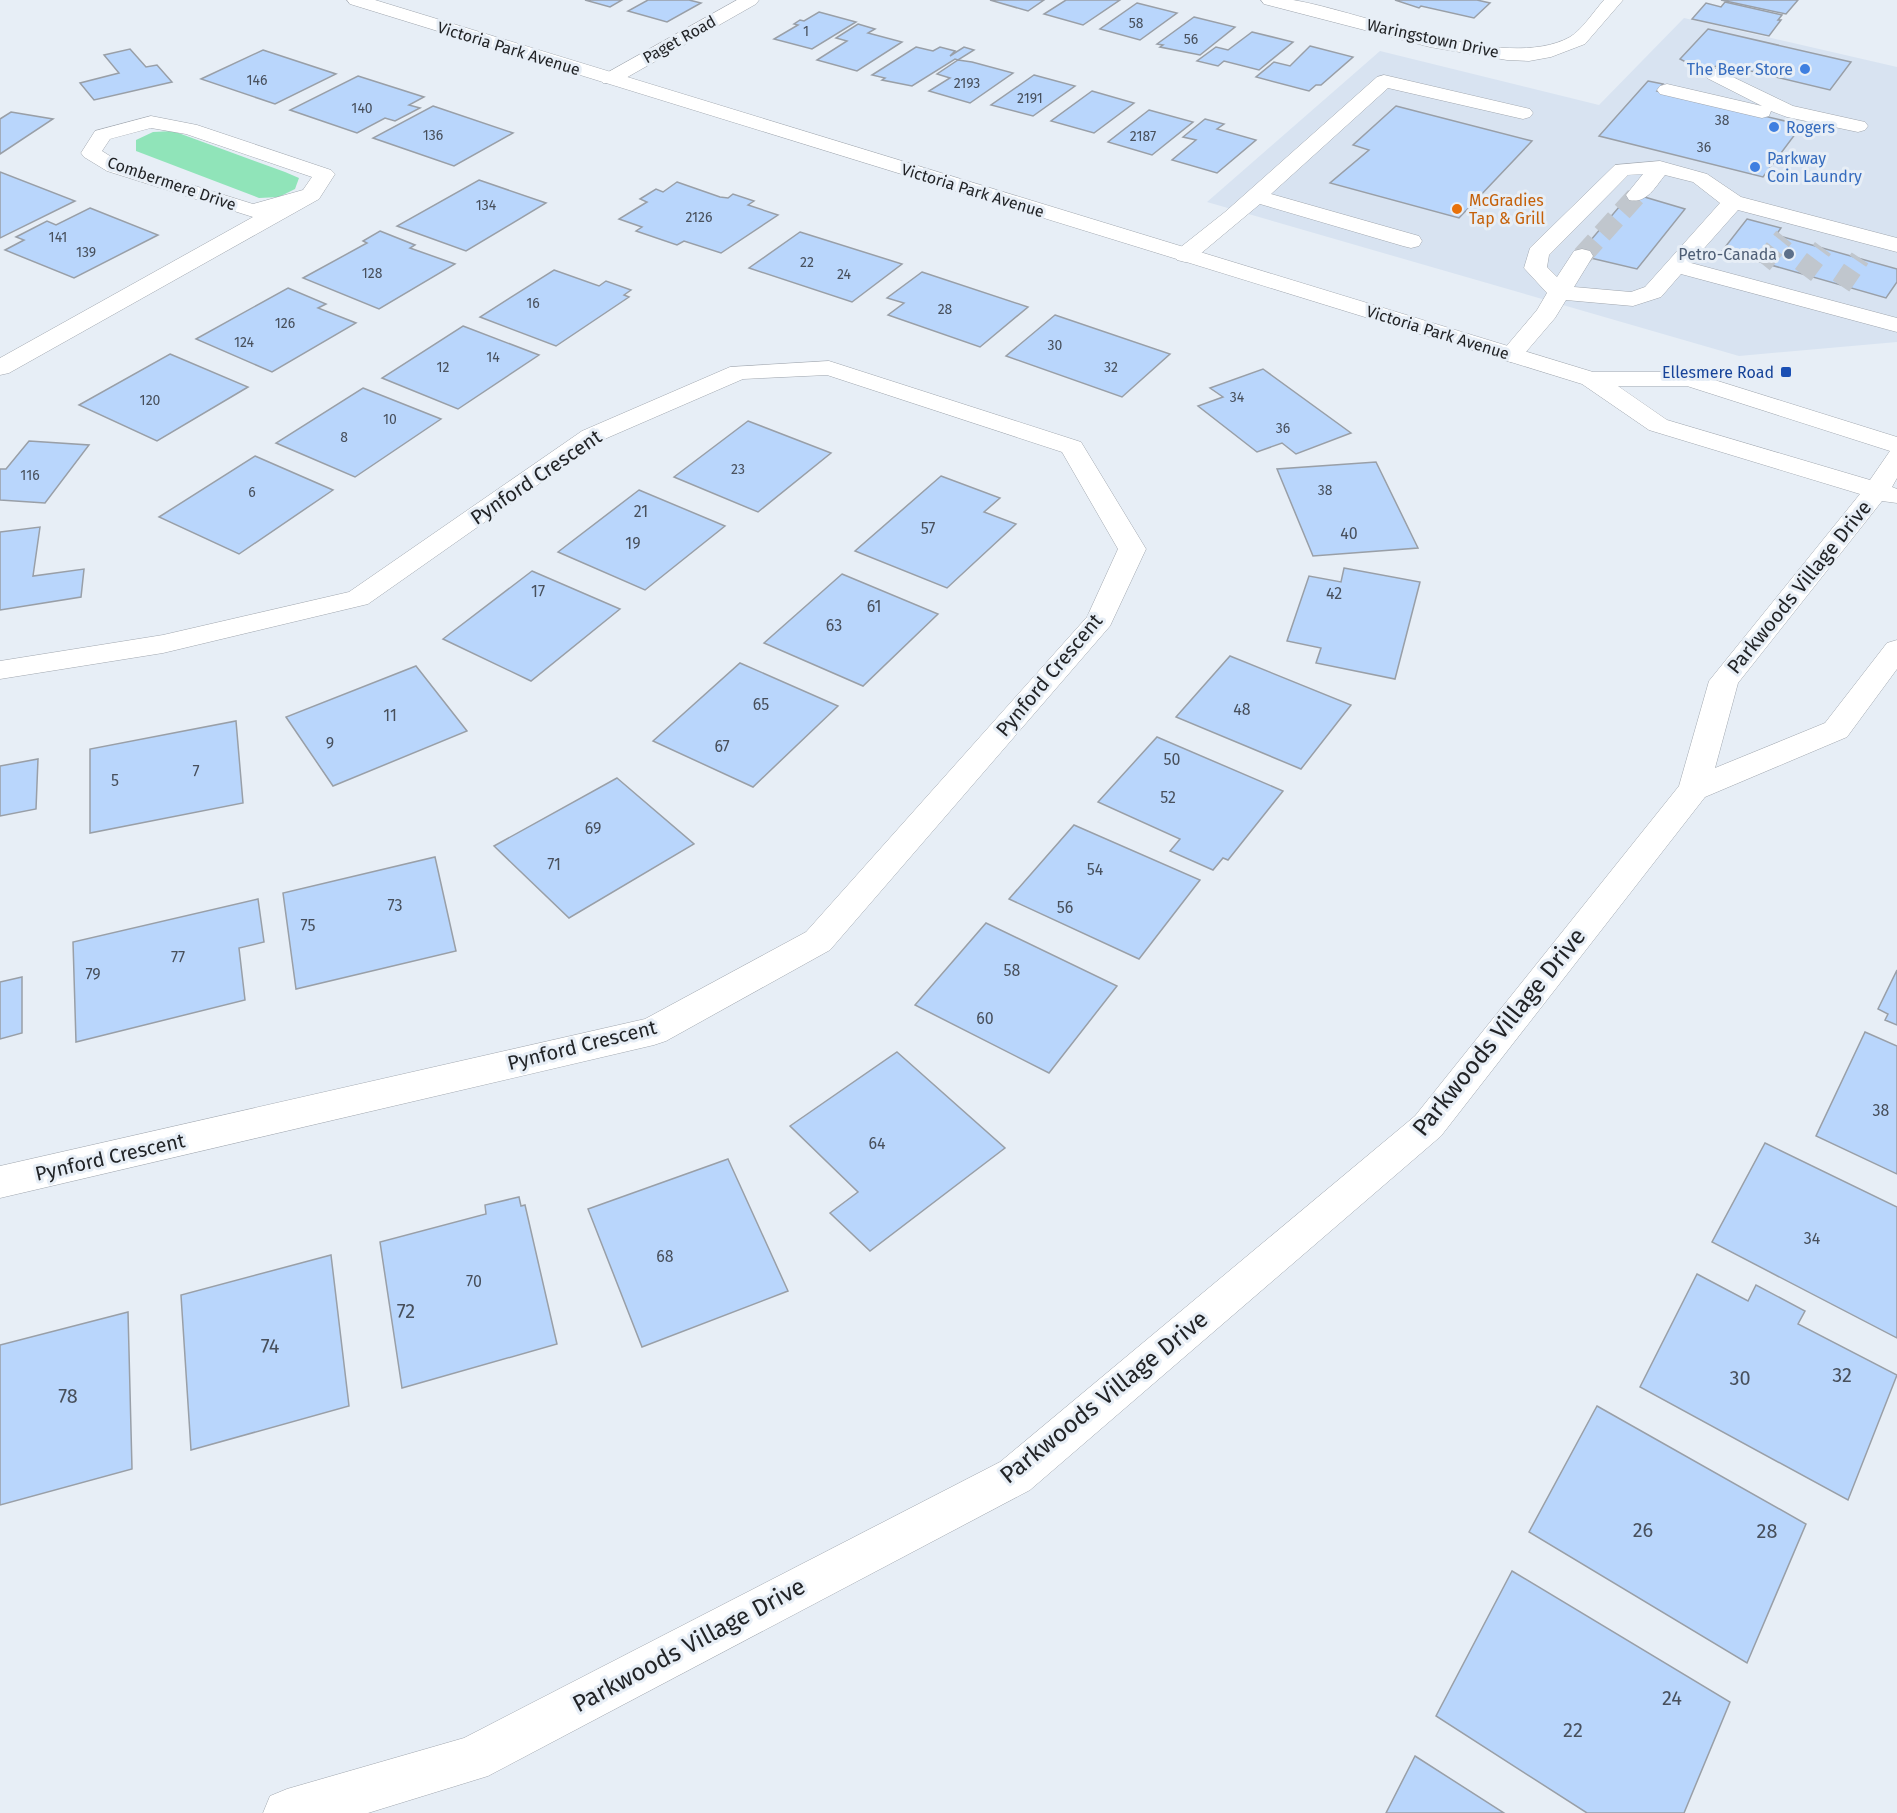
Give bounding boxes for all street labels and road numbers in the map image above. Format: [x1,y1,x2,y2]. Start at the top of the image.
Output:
street label: Paget Road [639,12,719,67]
street label: Waringstown Drive [1365,15,1501,62]
street label: Victoria Park Avenue [435,18,583,79]
street label: Combermere Drive [105,153,239,214]
street label: Victoria Park Avenue [899,160,1047,221]
street label: Victoria Park Avenue [1364,302,1512,363]
street label: Pynford Crescent [466,424,607,530]
street label: Parkwoods Village Drive [1722,496,1876,678]
street label: Pynford Crescent [991,608,1108,741]
street label: Parkwoods Village Drive [1407,923,1591,1141]
street label: Pynford Crescent [505,1015,660,1075]
street label: Pynford Crescent [33,1128,188,1186]
street label: Parkwoods Village Drive [995,1305,1213,1489]
street label: Parkwoods Village Drive [568,1572,810,1718]

